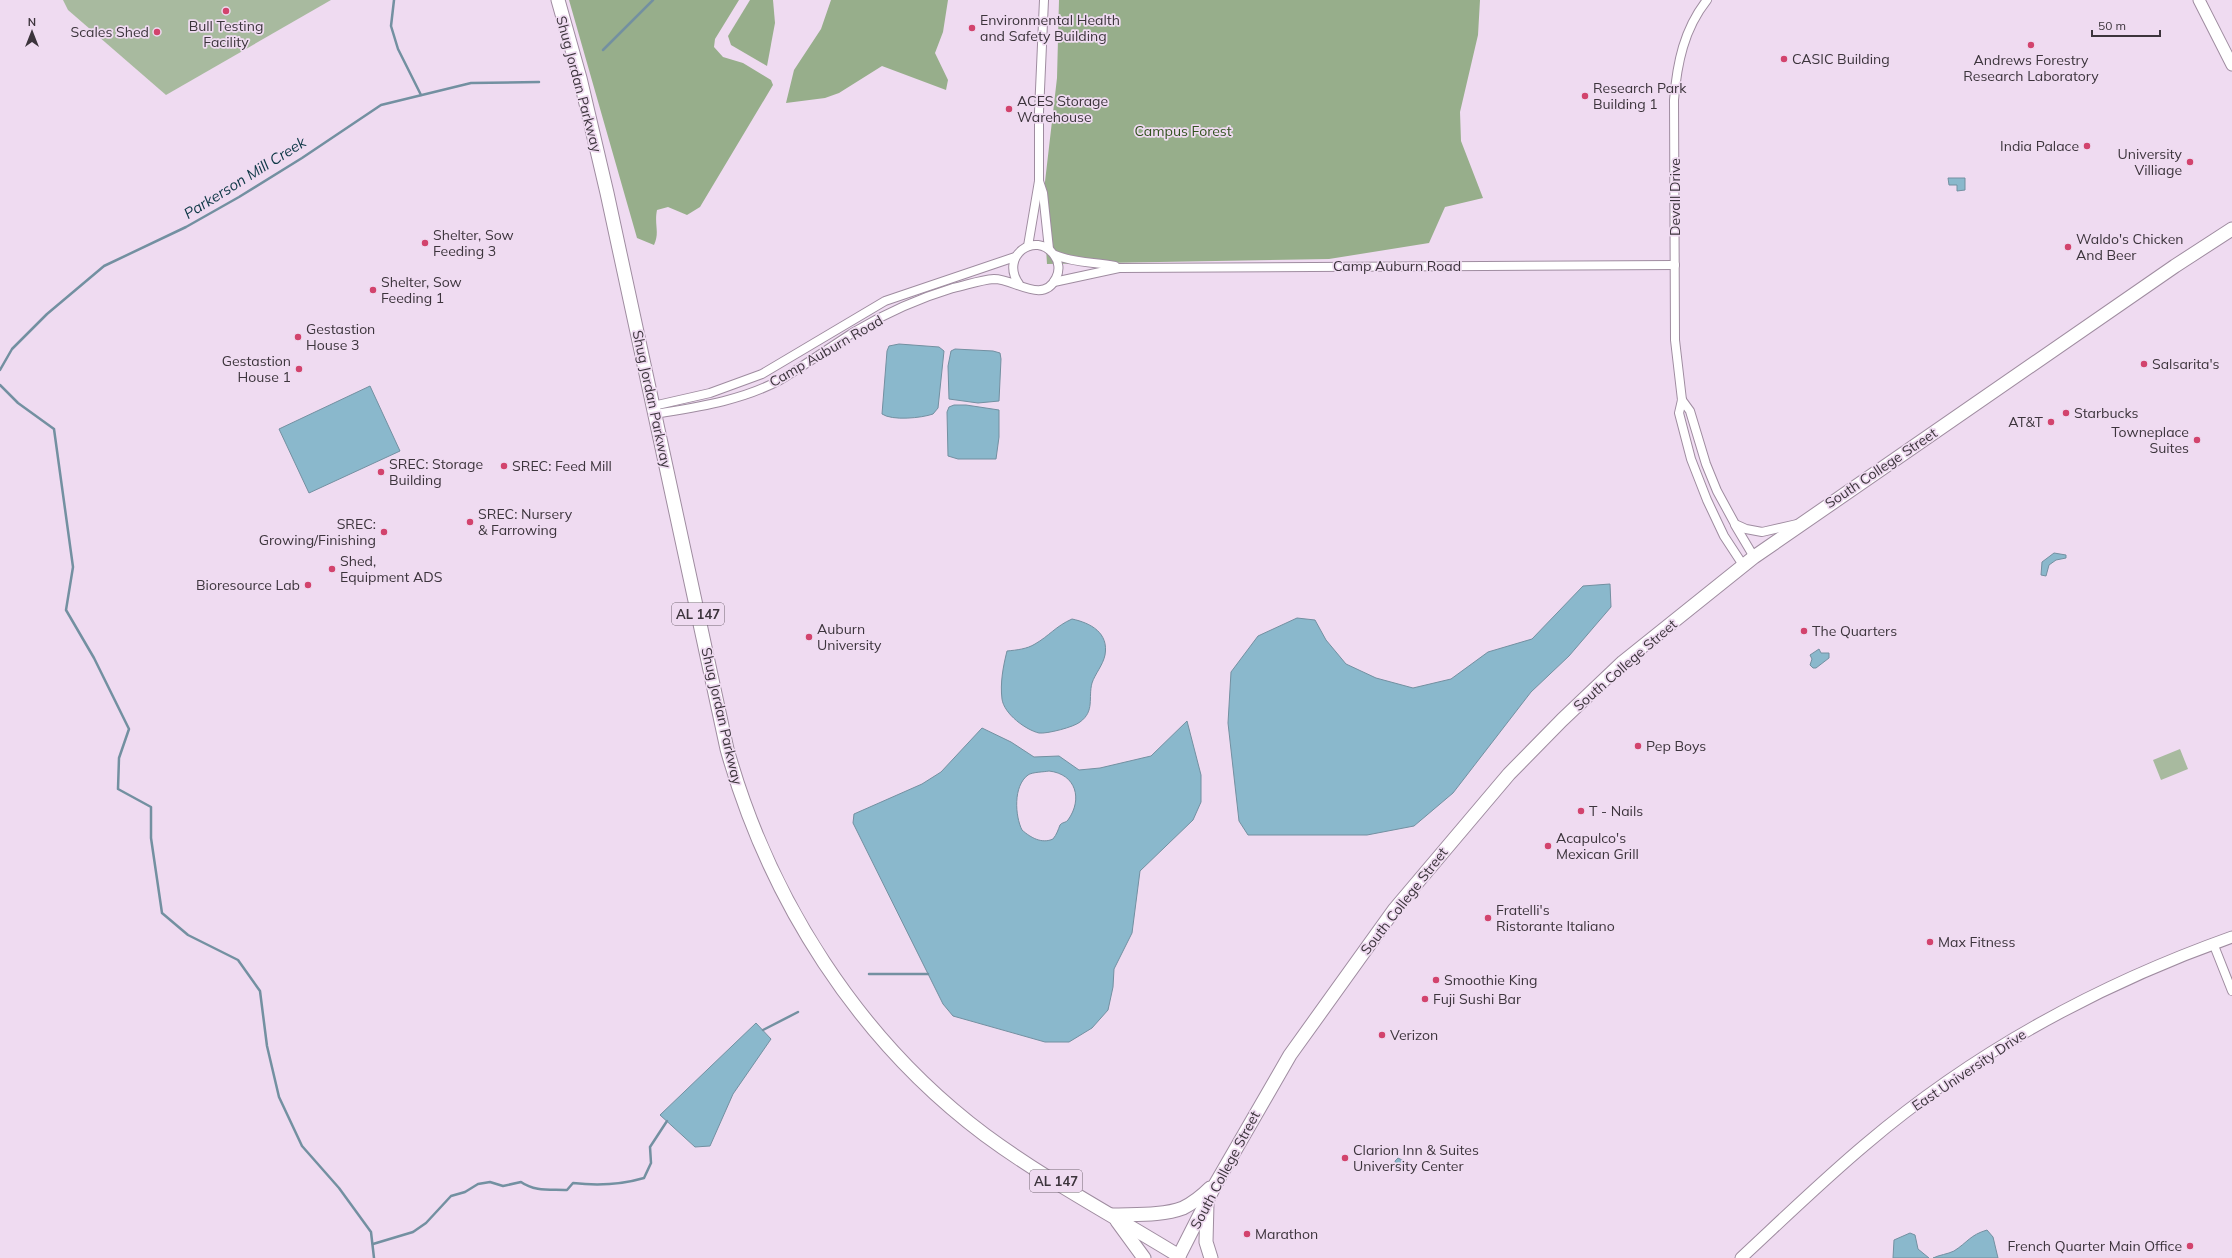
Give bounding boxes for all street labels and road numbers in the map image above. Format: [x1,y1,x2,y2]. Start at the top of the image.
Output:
street label: Shug Jordan Parkway [552,14,606,155]
street label: Devall Drive [1666,158,1684,236]
street label: Camp Auburn Road [1333,257,1461,275]
street label: Camp Auburn Road [766,311,886,391]
street label: Shug Jordan Parkway [629,328,676,470]
street label: South College Street [1822,424,1941,512]
road number: AL 147 [672,603,724,625]
street label: South College Street [1570,615,1681,715]
street label: Shug Jordan Parkway [697,646,747,787]
street label: South College Street [1356,844,1452,958]
street label: East University Drive [1908,1025,2030,1115]
street label: South College Street [1186,1108,1264,1232]
road number: AL 147 [1030,1170,1082,1192]

